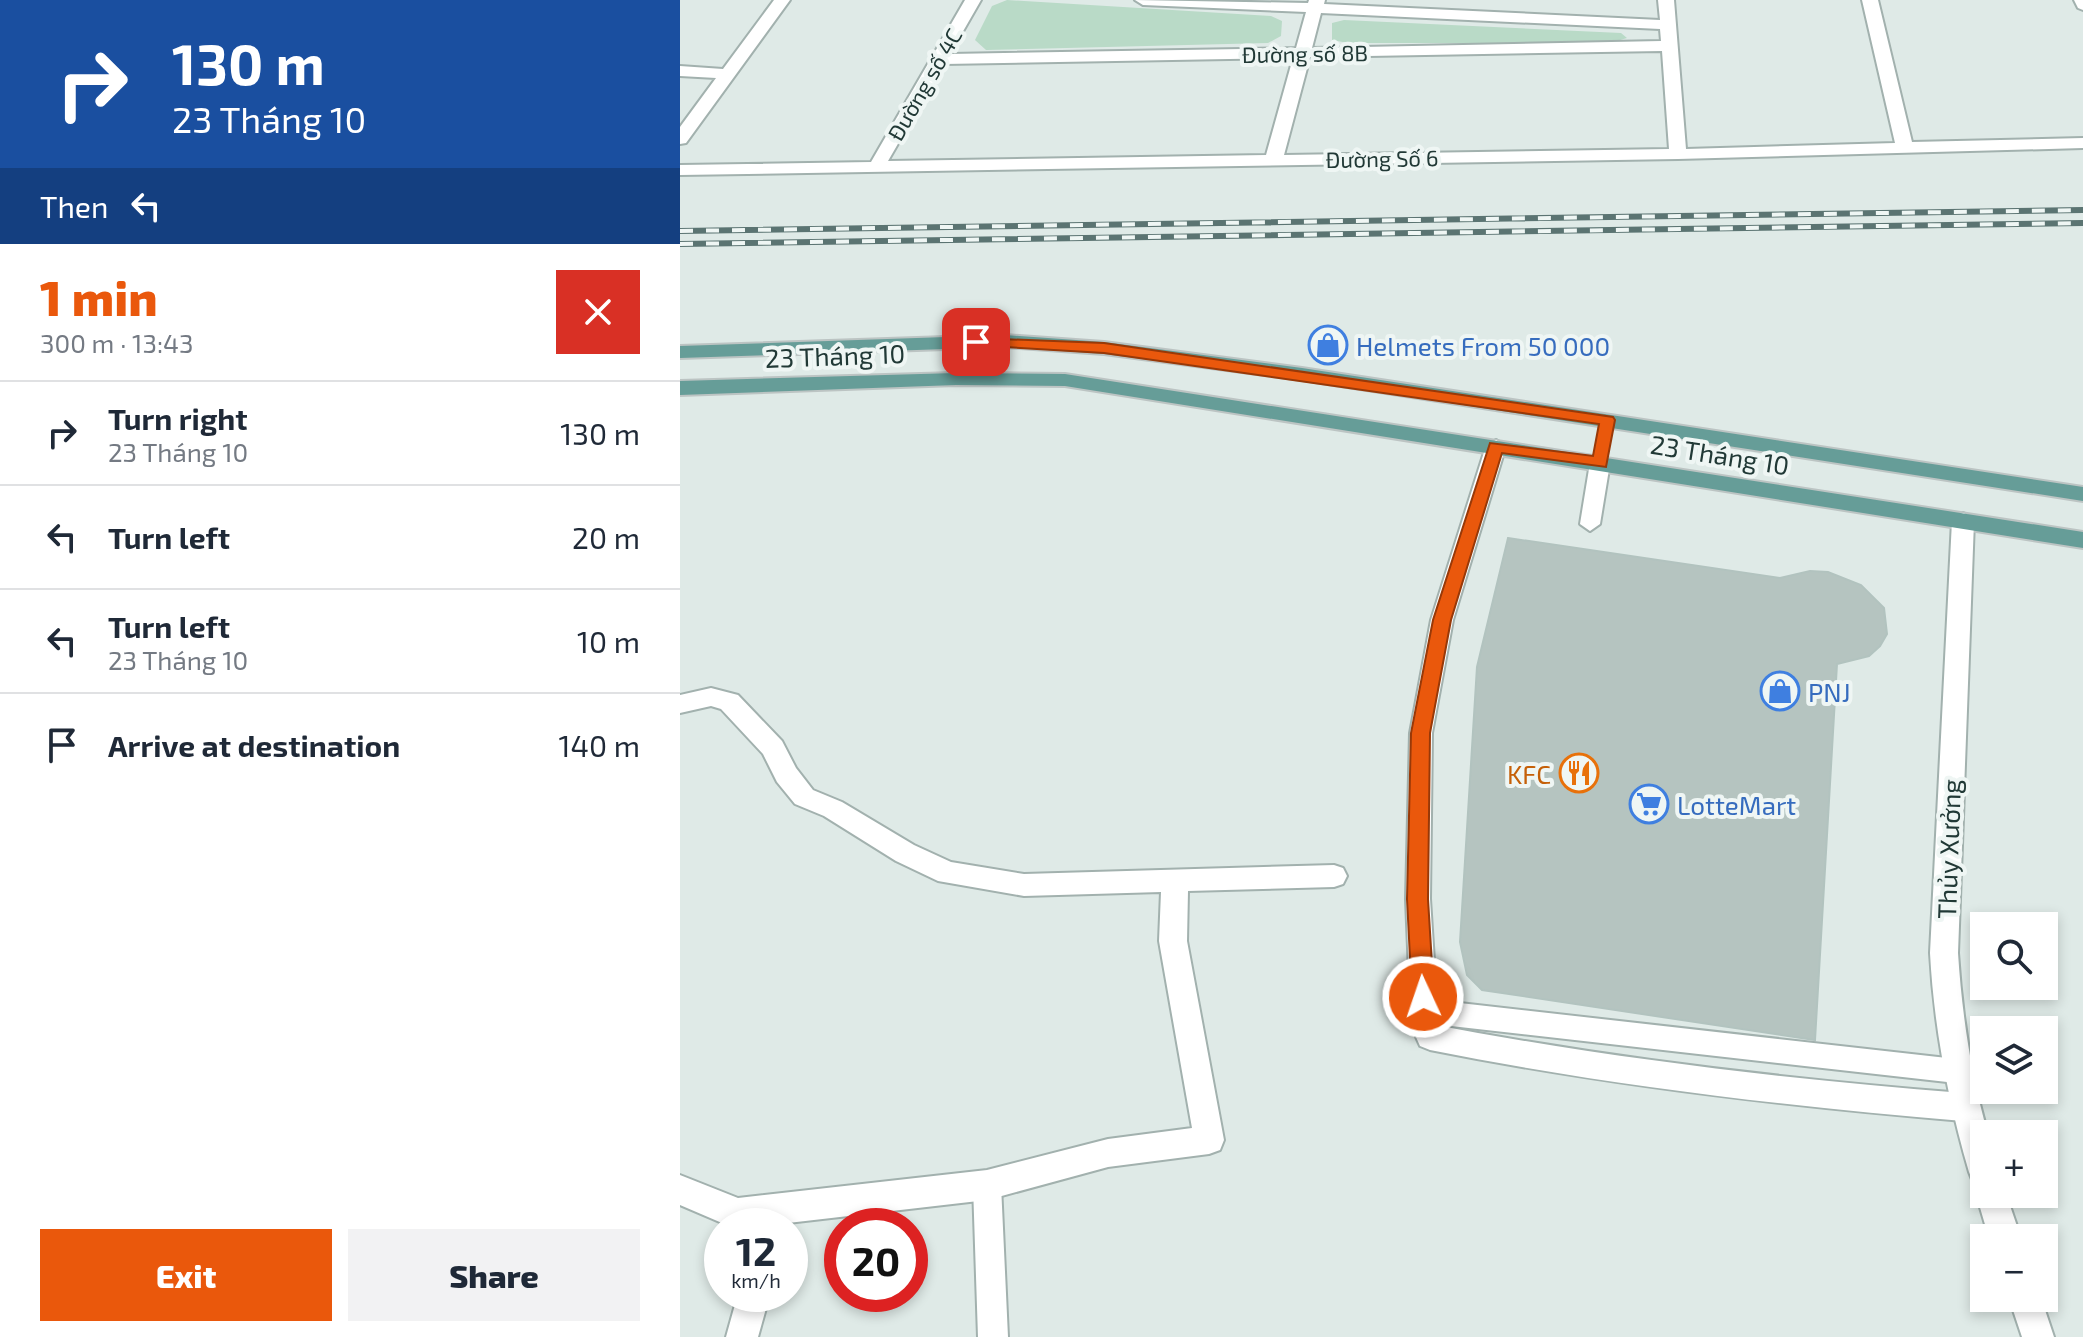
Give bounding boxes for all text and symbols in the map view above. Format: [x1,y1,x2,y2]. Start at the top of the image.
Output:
street label: Đường số 4C [881,23,967,145]
text: 130 m [172,29,325,96]
icon: right [40,32,144,136]
street label: Đường số 8B [1242,39,1368,67]
text: 23 Tháng 10 [172,97,366,140]
street label: Đường Số 6 [1325,144,1439,172]
icon: left [124,184,168,228]
text: Then [40,188,108,224]
text: 1 min [40,268,158,326]
button: close [556,270,640,354]
pin [942,308,1010,376]
icon: arrive [954,320,998,364]
shop icon: Helmets From 50 000 [1307,324,1349,366]
text: 300 m · 13:43 [40,327,194,358]
place label: Helmets From 50 000 [1356,330,1610,361]
street label: 23 Tháng 10 [764,337,906,373]
text: Turn right [108,400,248,436]
icon: right [40,411,84,455]
text: 130 m [560,415,640,451]
street label: 23 Tháng 10 [1648,428,1792,480]
text: 23 Tháng 10 [108,436,248,467]
icon: left [40,515,84,559]
text: Turn left [108,519,230,555]
text: 20 m [572,519,640,555]
text: Turn left [108,608,230,644]
icon: left [40,619,84,663]
text: 10 m [577,623,640,659]
text: 23 Tháng 10 [108,644,248,675]
shop icon: PNJ [1759,670,1801,712]
place label: PNJ [1808,676,1851,707]
icon: arrive [40,723,84,767]
text: Arrive at destination [108,727,400,763]
text: 140 m [559,727,640,763]
restaurant icon: KFC [1558,752,1600,794]
place label: KFC [1507,758,1551,789]
street label: Thủy Xưởng [1930,779,1966,919]
supermarket icon: LotteMart [1628,783,1670,825]
place label: LotteMart [1677,789,1796,820]
map controls [1970,912,2058,1312]
button: search [1970,912,2058,1000]
position arrow [1381,955,1465,1039]
button: layers [1970,1016,2058,1104]
button: + [1970,1120,2058,1208]
speed limit sign: 20 [824,1208,928,1312]
button: − [1970,1224,2058,1312]
text: 12 [736,1226,776,1274]
button: Exit [40,1229,332,1321]
button: Share [348,1229,640,1321]
text: km/h [731,1268,781,1292]

